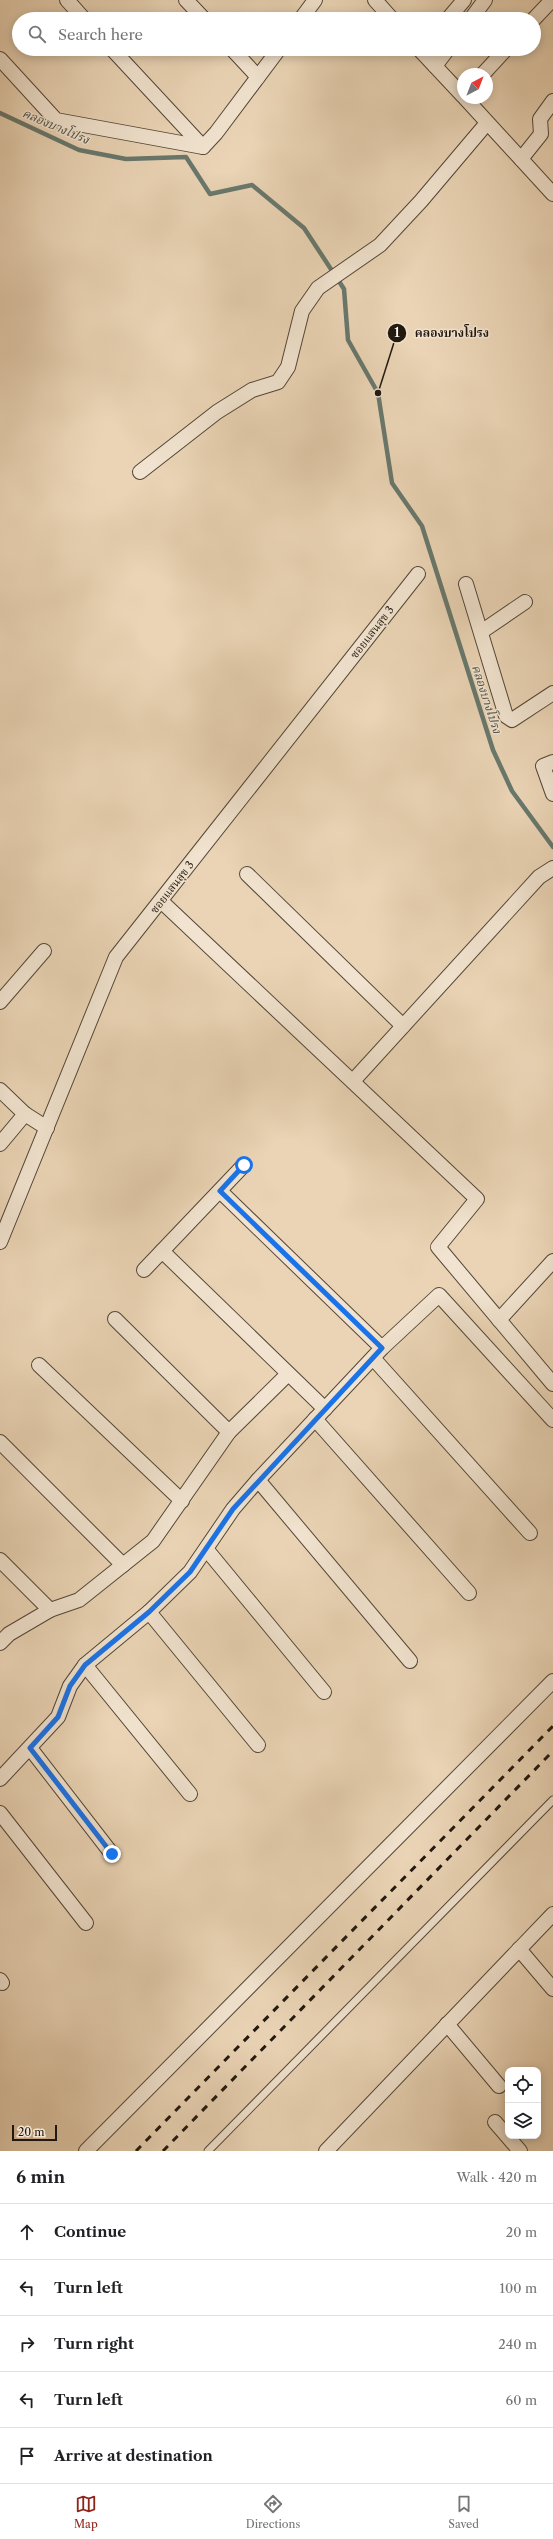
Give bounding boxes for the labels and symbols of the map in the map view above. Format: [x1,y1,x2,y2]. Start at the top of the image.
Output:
north arrow [457,68,493,104]
water label: คลองบางโปรง [20,104,93,147]
callout: คลองบางโปรง [387,321,497,345]
text: คลองบางโปรง [415,324,489,340]
text: 1 [394,325,400,340]
street label: ซอยแสนสุข 3 [347,603,398,662]
water label: คลองบางโปรง [469,662,506,736]
street label: ซอยแสนสุข 3 [147,858,198,917]
route start [235,1156,253,1174]
route end [103,1845,121,1863]
scale bar [12,2123,57,2142]

